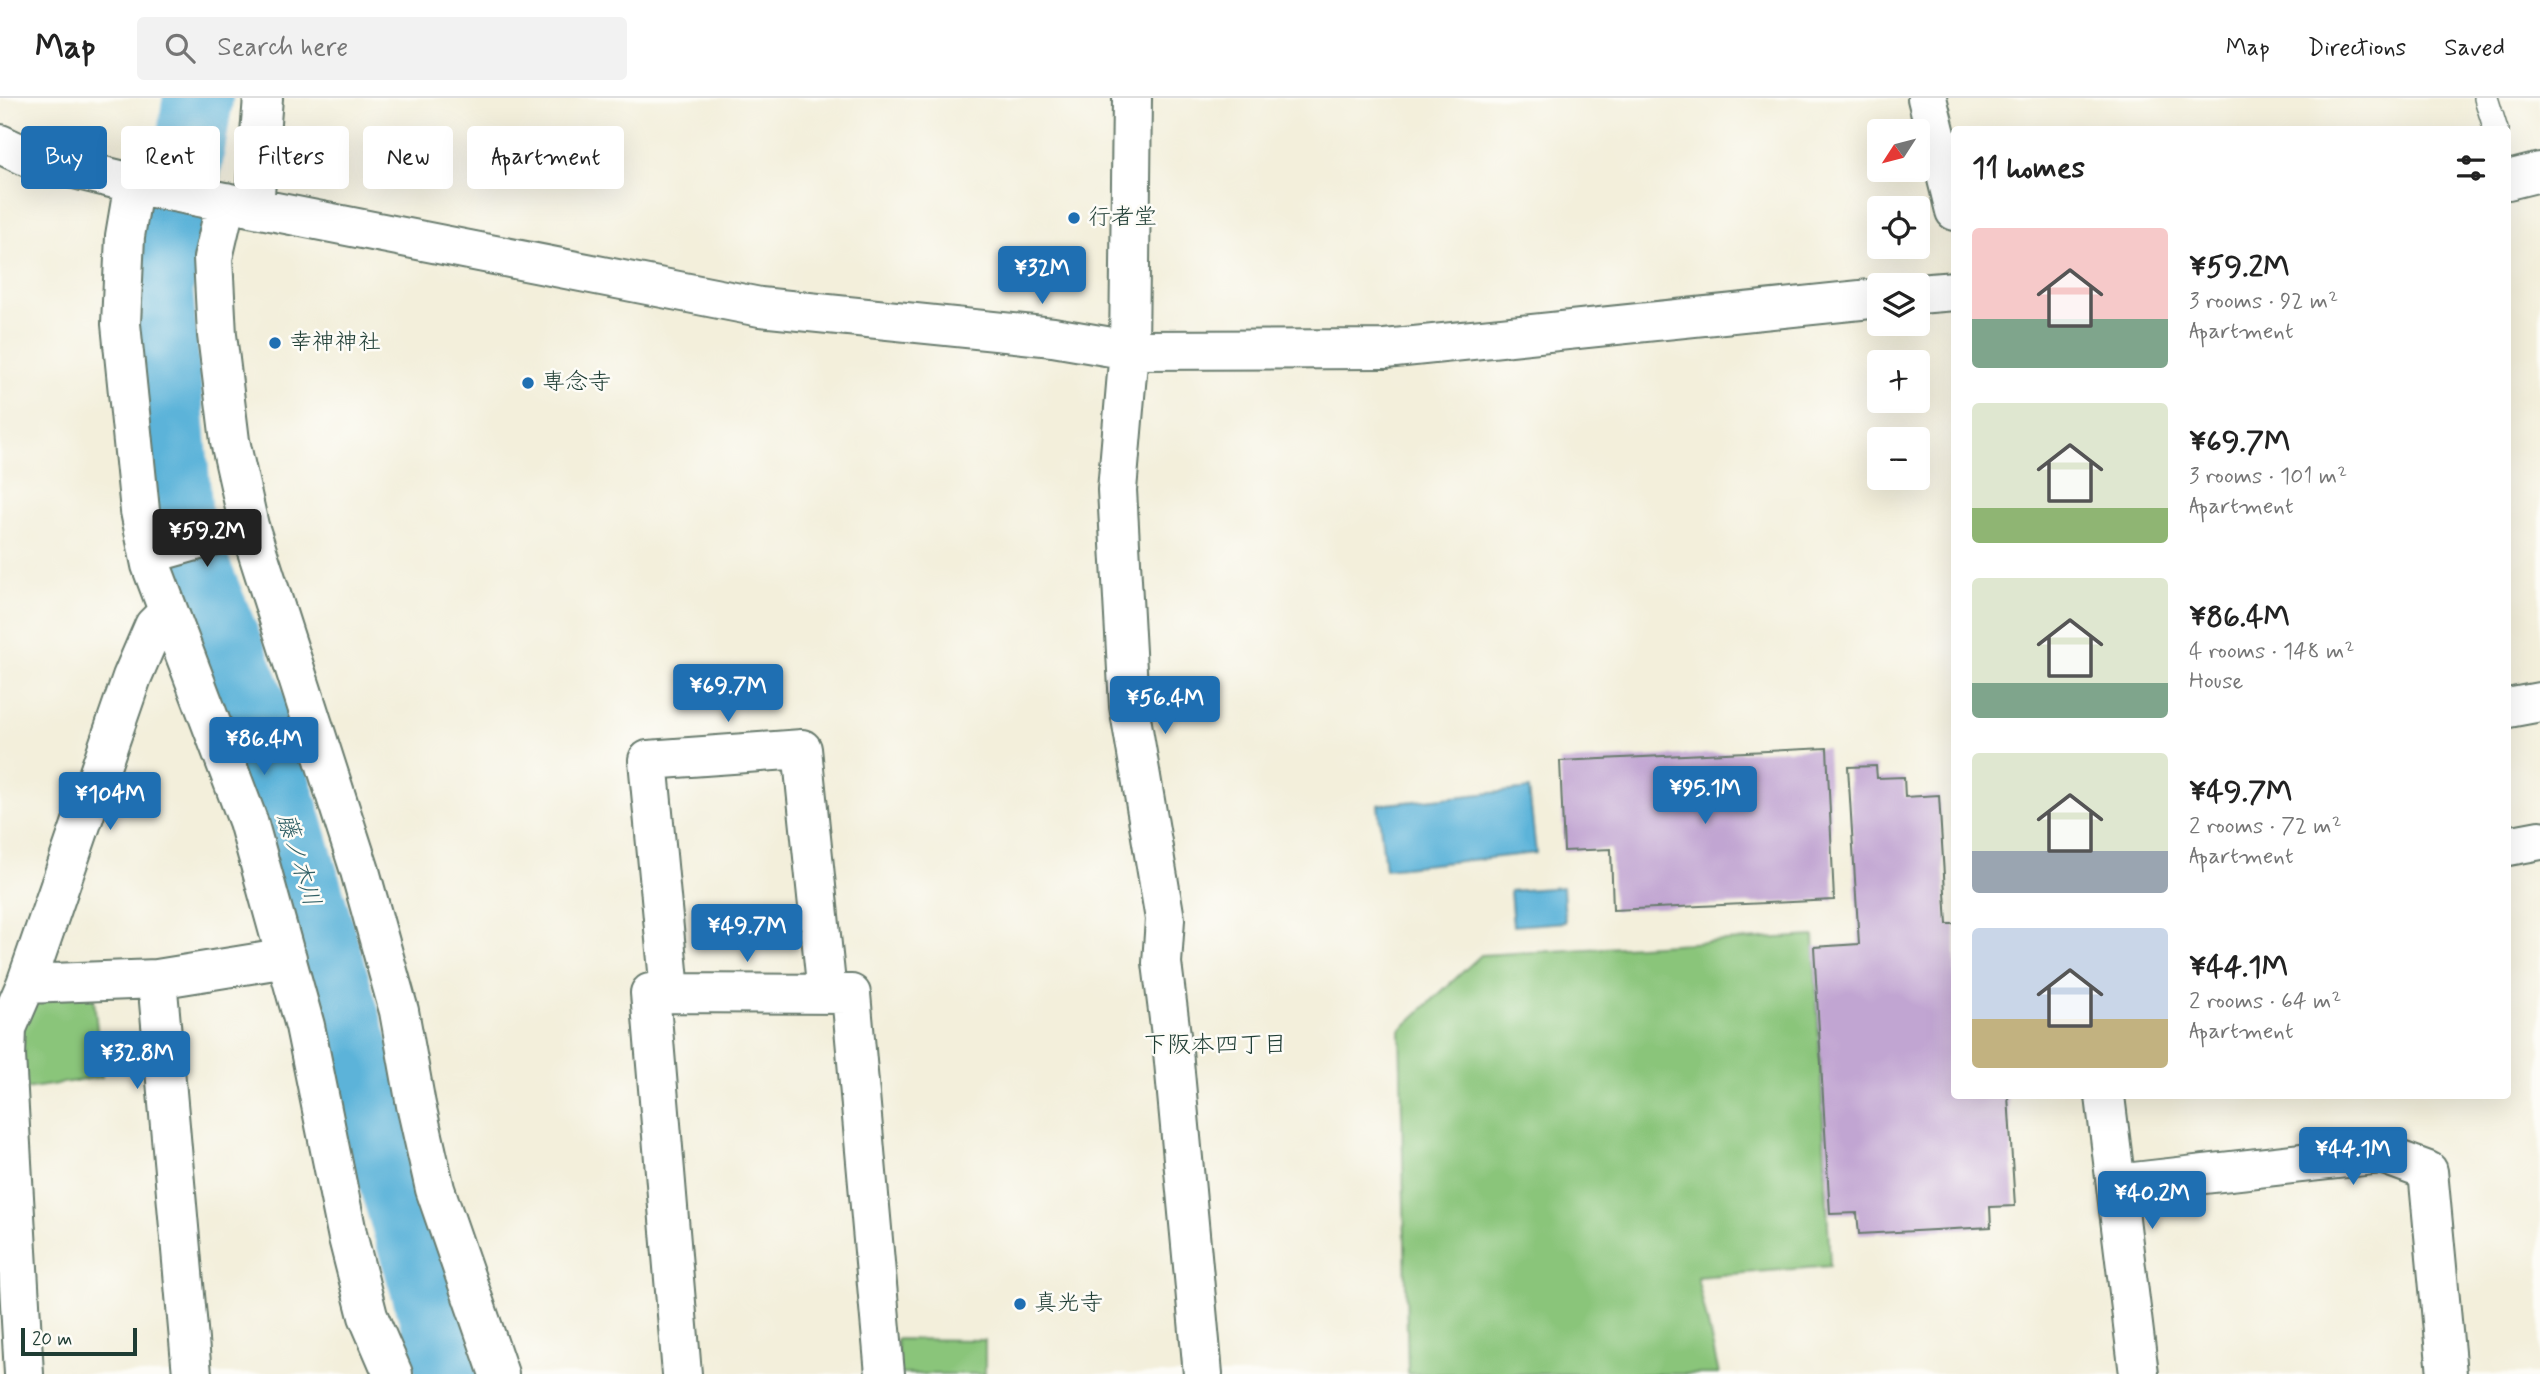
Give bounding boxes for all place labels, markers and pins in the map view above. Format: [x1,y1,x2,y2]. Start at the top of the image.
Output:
place label: 行者堂 [1088,203,1157,233]
marker: 行者堂 [1066,210,1082,226]
pin: ¥32M [1001,246,1083,306]
place label: 幸神神社 [289,328,381,358]
marker: 幸神神社 [267,335,283,351]
place label: 専念寺 [542,368,611,398]
marker: 専念寺 [520,375,536,391]
pin: ¥59.2M [150,510,264,569]
pin: ¥69.7M [671,664,785,724]
pin: ¥56.4M [1108,676,1222,736]
pin: ¥86.4M [207,718,321,777]
pin: ¥95.1M [1648,766,1762,826]
pin: ¥104M [61,772,159,832]
pin: ¥49.7M [690,904,804,964]
pin: ¥32.8M [80,1032,194,1091]
pin: ¥44.1M [2296,1128,2410,1187]
pin: ¥40.2M [2095,1172,2209,1231]
place label: 真光寺 [1034,1289,1103,1319]
marker: 真光寺 [1012,1296,1028,1312]

